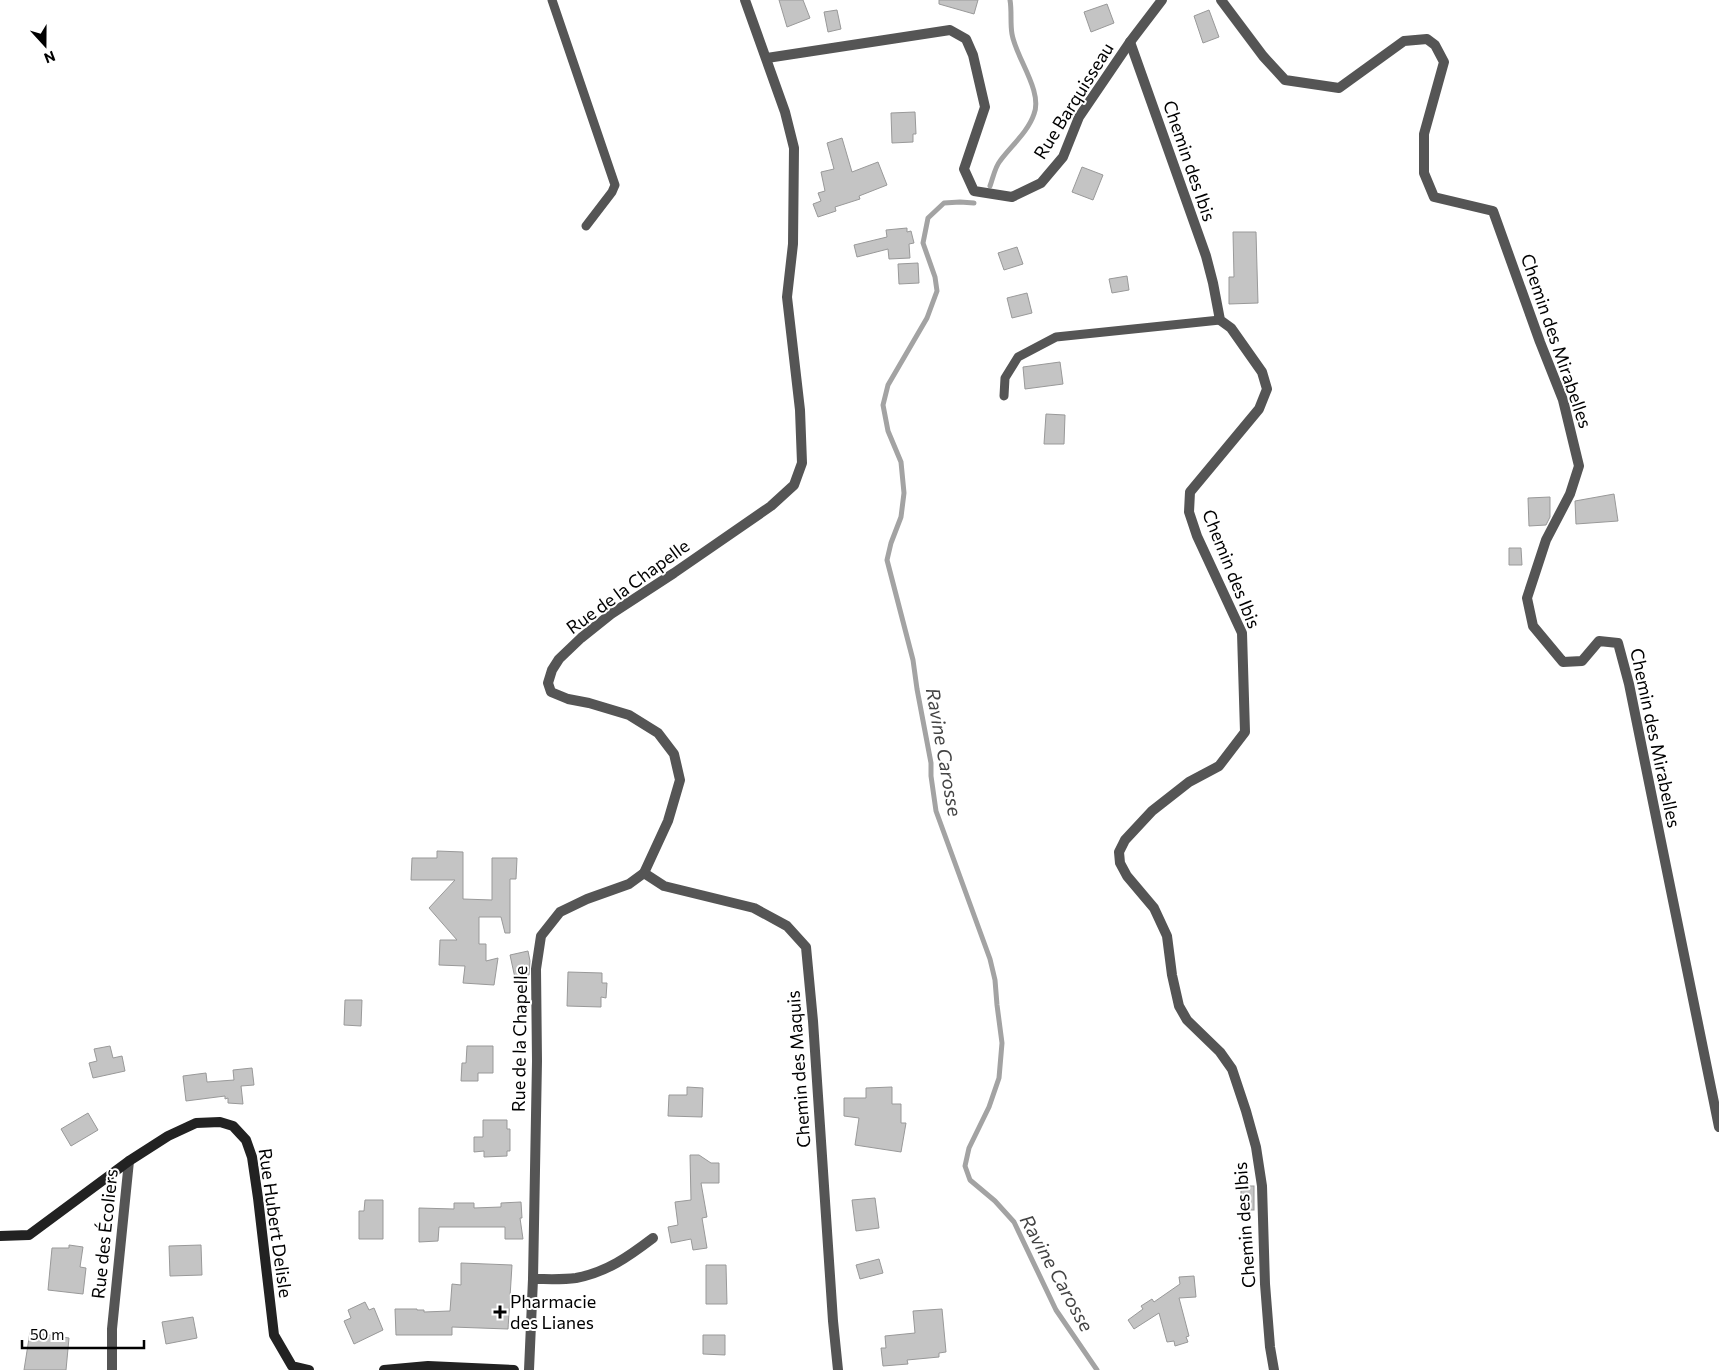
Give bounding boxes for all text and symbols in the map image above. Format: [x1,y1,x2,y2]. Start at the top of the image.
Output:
north arrow [20,20,70,70]
street label: Rue Barquisseau [1028,38,1118,163]
text: N [42,48,58,67]
street label: Chemin des Ibis [1159,97,1221,224]
street label: Chemin des Mirabelles [1517,251,1597,431]
street label: Chemin des Ibis [1198,506,1266,631]
street label: Rue de la Chapelle [562,534,693,638]
street label: Chemin des Mirabelles [1626,646,1686,830]
water label: Ravine Carosse [922,686,967,818]
street label: Rue de la Chapelle [507,966,531,1112]
street label: Chemin des Maquis [782,990,814,1148]
street label: Rue Hubert Delisle [255,1147,297,1299]
street label: Chemin des Ibis [1229,1161,1259,1289]
street label: Rue des Écoliers [86,1168,122,1300]
water label: Ravine Carosse [1016,1210,1099,1335]
place label: Pharmacie des Lianes [510,1290,596,1333]
marker: Pharmacie des Lianes [494,1306,506,1318]
scale bar [22,1318,145,1350]
text: 50 m [30,1325,64,1343]

